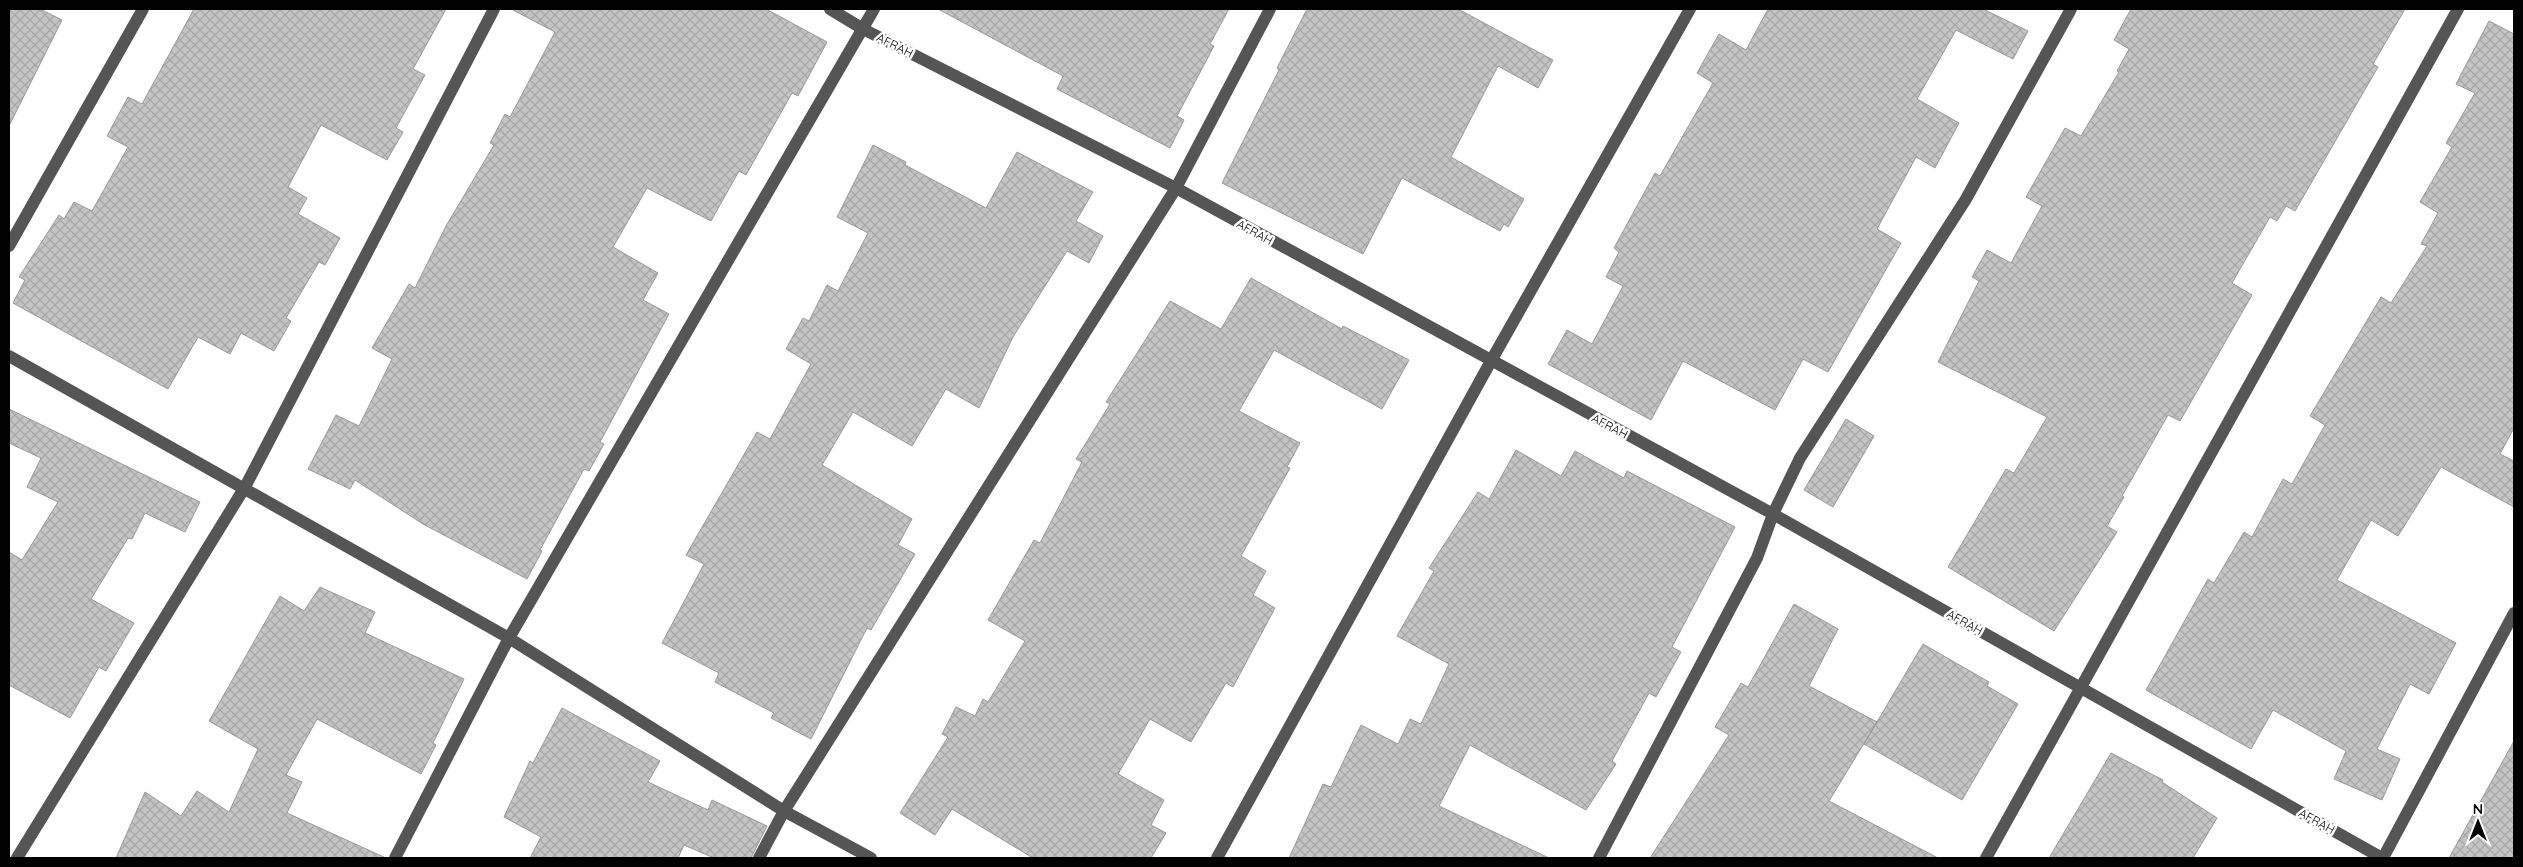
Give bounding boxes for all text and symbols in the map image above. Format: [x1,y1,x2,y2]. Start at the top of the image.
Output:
street label: AFRAH [874,29,916,61]
street label: AFRAH [1234,216,1276,248]
street label: AFRAH [1589,410,1631,442]
street label: AFRAH [1944,606,1986,638]
north arrow [2453,797,2503,847]
text: N [2473,800,2483,818]
street label: AFRAH [2296,805,2338,837]

